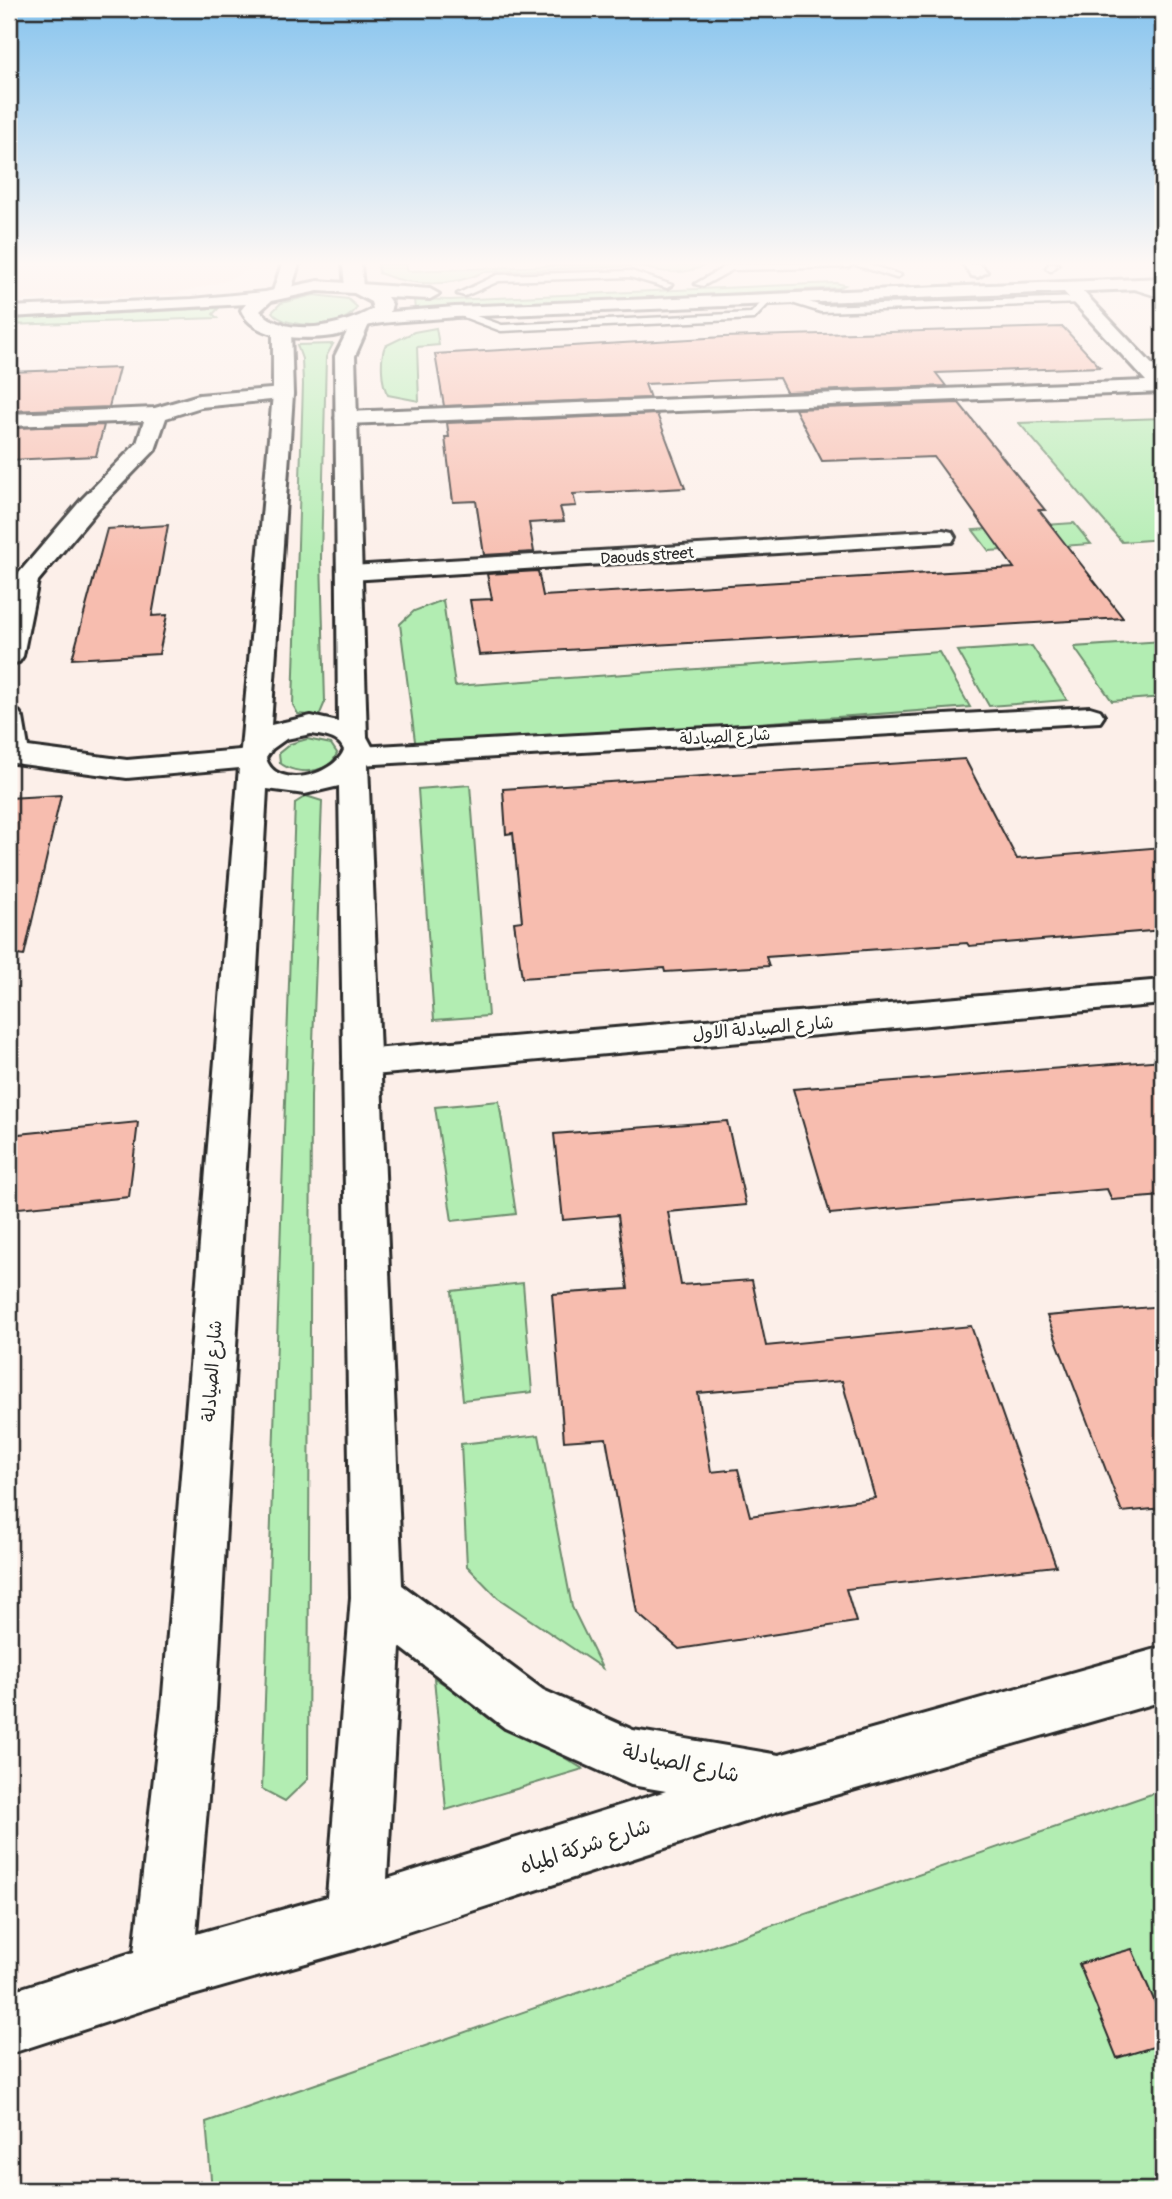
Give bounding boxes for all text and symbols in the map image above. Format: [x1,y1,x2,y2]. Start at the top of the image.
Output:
street label: Daouds street [600,543,695,569]
street label: شارع الصيادلة [679,725,771,750]
street label: شارع الصيادلة الاول [692,1011,835,1046]
street label: شارع الصيادلة [197,1319,228,1423]
street label: شارع الصيادلة [620,1738,742,1790]
street label: شارع شركة المياه [516,1813,654,1881]

